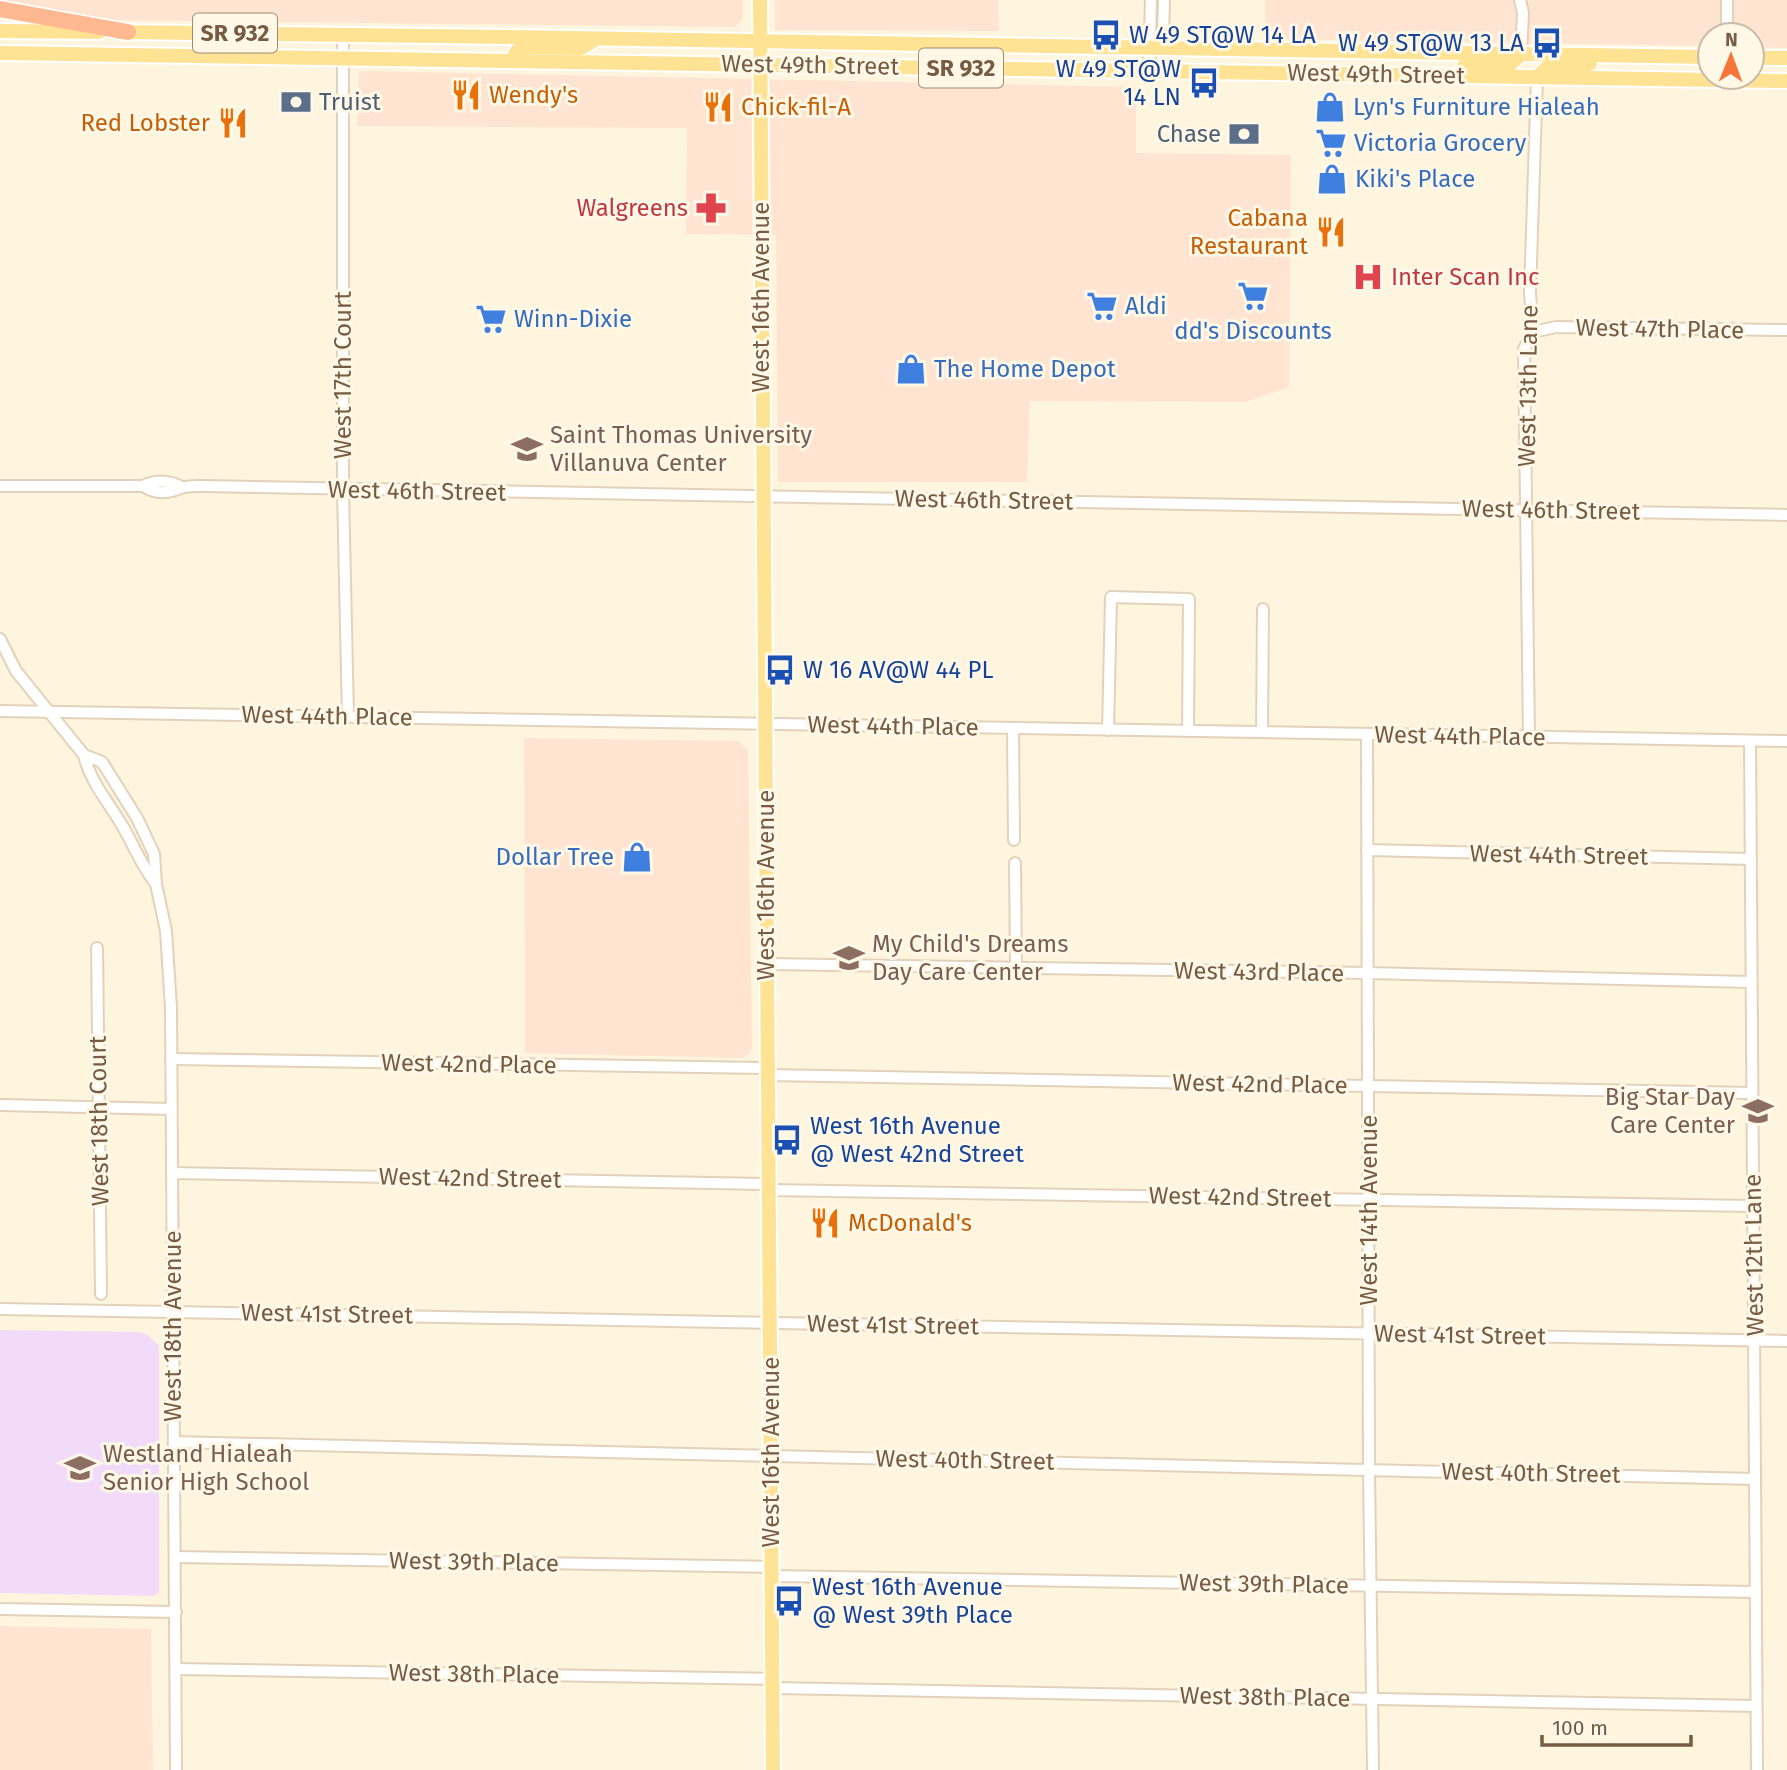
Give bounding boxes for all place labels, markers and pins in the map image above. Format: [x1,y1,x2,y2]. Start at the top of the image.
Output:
bus stop icon: W 49 ST@W 14 LA [1089,18,1123,52]
place label: W 49 ST@W 14 LA [1129,21,1316,49]
bus stop icon: W 49 ST@W 13 LA [1530,26,1564,60]
place label: W 49 ST@W 13 LA [1338,29,1524,57]
place label: W 49 ST@W 14 LN [1056,55,1181,111]
bus stop icon: W 49 ST@W 14 LN [1187,66,1221,100]
restaurant icon: Wendy's [449,78,483,112]
place label: Wendy's [489,81,578,109]
bank icon: Truist [279,85,313,119]
place label: Truist [319,88,381,116]
restaurant icon: Chick-fil-A [701,90,735,124]
shop icon: Lyn's Furniture Hialeah [1313,90,1347,124]
place label: Chick-fil-A [741,93,851,121]
place label: Lyn's Furniture Hialeah [1353,93,1600,121]
restaurant icon: Red Lobster [216,106,250,140]
place label: Red Lobster [81,109,211,137]
bank icon: Chase [1227,117,1261,151]
place label: Chase [1157,120,1221,148]
supermarket icon: Victoria Grocery [1314,126,1348,160]
place label: Victoria Grocery [1354,129,1526,157]
shop icon: Kiki's Place [1315,162,1349,196]
place label: Kiki's Place [1355,165,1475,193]
pharmacy icon: Walgreens [694,191,728,225]
place label: Walgreens [577,194,688,222]
place label: Cabana Restaurant [1190,204,1308,260]
restaurant icon: Cabana Restaurant [1314,215,1348,249]
hospital icon: Inter Scan Inc [1351,260,1385,294]
place label: Inter Scan Inc [1391,263,1540,291]
supermarket icon: dd's Discounts [1236,279,1270,313]
supermarket icon: Aldi [1085,289,1119,323]
place label: Aldi [1125,292,1167,320]
supermarket icon: Winn-Dixie [474,302,508,336]
place label: Winn-Dixie [514,305,632,333]
place label: dd's Discounts [1174,317,1332,345]
shop icon: The Home Depot [894,352,928,386]
place label: The Home Depot [934,355,1116,383]
place label: Saint Thomas University Villanuva Center [550,421,812,477]
school or university icon: Saint Thomas University Villanuva Center [510,432,544,466]
bus stop icon: W 16 AV@W 44 PL [763,653,797,687]
place label: W 16 AV@W 44 PL [803,656,993,684]
shop icon: Dollar Tree [620,840,654,874]
place label: Dollar Tree [496,843,614,871]
place label: My Child's Dreams Day Care Center [872,930,1068,986]
school or university icon: My Child's Dreams Day Care Center [832,941,866,975]
place label: Big Star Day Care Center [1605,1083,1736,1139]
school or university icon: Big Star Day Care Center [1741,1094,1775,1128]
place label: West 16th Avenue @ West 42nd Street [810,1112,1024,1168]
bus stop icon: West 16th Avenue @ West 42nd Street [770,1123,804,1157]
restaurant icon: McDonald's [808,1206,842,1240]
place label: McDonald's [848,1209,972,1237]
place label: Westland Hialeah Senior High School [103,1440,309,1496]
school or university icon: Westland Hialeah Senior High School [63,1451,97,1485]
place label: West 16th Avenue @ West 39th Place [812,1573,1013,1629]
bus stop icon: West 16th Avenue @ West 39th Place [772,1584,806,1618]

